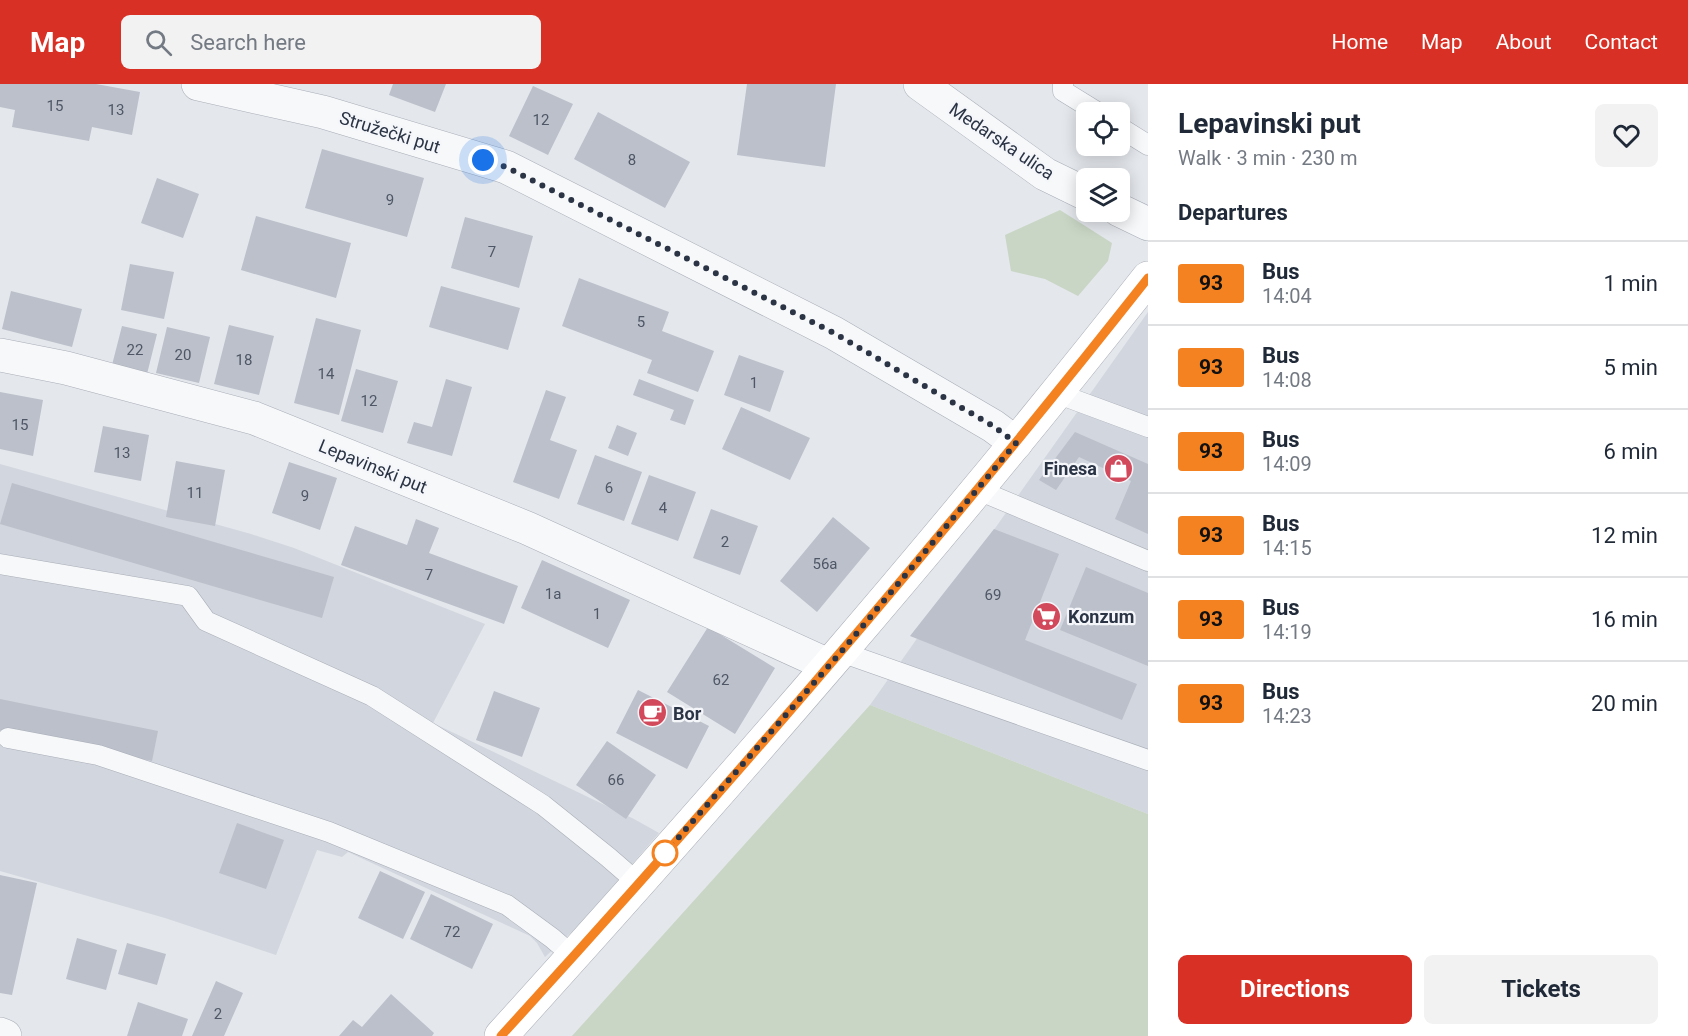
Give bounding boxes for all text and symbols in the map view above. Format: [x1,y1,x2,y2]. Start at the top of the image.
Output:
search box [121,15,541,69]
text: Map [30,26,85,59]
icon: search [142,26,175,59]
text: Search here [190,30,306,55]
text: Home [1332,30,1388,54]
text: Map [1421,30,1463,54]
text: About [1496,30,1552,54]
text: Contact [1585,30,1658,54]
house number: 15 [47,97,63,115]
street label: Medarska ulica [946,98,1058,184]
house number: 13 [108,101,124,119]
map controls [1076,102,1130,222]
button: locate [1076,102,1130,156]
button: heart [1595,104,1658,167]
street label: Stružečki put [337,107,443,157]
text: Lepavinski put [1178,107,1361,140]
house number: 12 [533,111,549,129]
your location [468,145,498,175]
text: Walk · 3 min · 230 m [1178,146,1357,170]
house number: 8 [628,151,636,169]
button: layers [1076,168,1130,222]
house number: 9 [386,191,394,209]
text: Departures [1178,200,1288,225]
house number: 7 [488,243,496,261]
text: Bus [1262,259,1300,284]
text: 93 [1199,271,1223,295]
text: 1 min [1603,271,1658,296]
text: 14:04 [1262,284,1312,308]
house number: 5 [637,313,645,331]
house number: 22 [127,341,143,359]
text: Bus [1262,343,1300,368]
house number: 20 [175,346,191,364]
house number: 18 [236,351,252,369]
text: 93 [1199,355,1223,379]
text: 5 min [1603,355,1658,380]
house number: 14 [318,365,335,383]
text: 14:08 [1262,368,1312,392]
house number: 1 [750,374,758,392]
house number: 12 [361,392,377,410]
house number: 15 [12,416,28,434]
text: Bus [1262,427,1300,452]
street label: Lepavinski put [316,435,430,497]
text: 93 [1199,439,1223,463]
text: 6 min [1603,439,1658,464]
house number: 13 [114,444,130,462]
shop icon: Finesa [1102,452,1134,484]
text: 14:09 [1262,452,1312,476]
place label: Finesa [1044,458,1097,479]
house number: 6 [605,479,613,497]
house number: 11 [187,484,203,502]
house number: 9 [301,487,309,505]
house number: 4 [659,499,668,517]
text: Bus [1262,511,1300,536]
text: 93 [1199,523,1223,547]
text: 12 min [1591,523,1658,548]
house number: 2 [721,533,729,551]
text: 14:15 [1262,536,1312,560]
house number: 56a [812,555,838,573]
house number: 7 [425,566,433,584]
house number: 1a [545,585,561,603]
house number: 69 [985,586,1001,604]
text: Bus [1262,595,1300,620]
supermarket icon: Konzum [1031,600,1063,632]
house number: 1 [593,605,601,623]
place label: Konzum [1068,606,1134,627]
text: 93 [1199,607,1223,631]
text: 16 min [1591,607,1658,632]
text: 14:19 [1262,620,1312,644]
house number: 62 [713,671,729,689]
text: Bus [1262,679,1300,704]
text: 93 [1199,691,1223,715]
text: 20 min [1591,691,1658,716]
cafe icon: Bor [636,697,668,729]
place label: Bor [673,703,702,724]
text: 14:23 [1262,704,1312,728]
house number: 66 [608,771,624,789]
unlabelled marker [652,840,678,866]
house number: 72 [444,923,460,941]
button: Directions [1178,955,1412,1024]
button: Tickets [1424,955,1658,1024]
house number: 2 [214,1005,222,1023]

